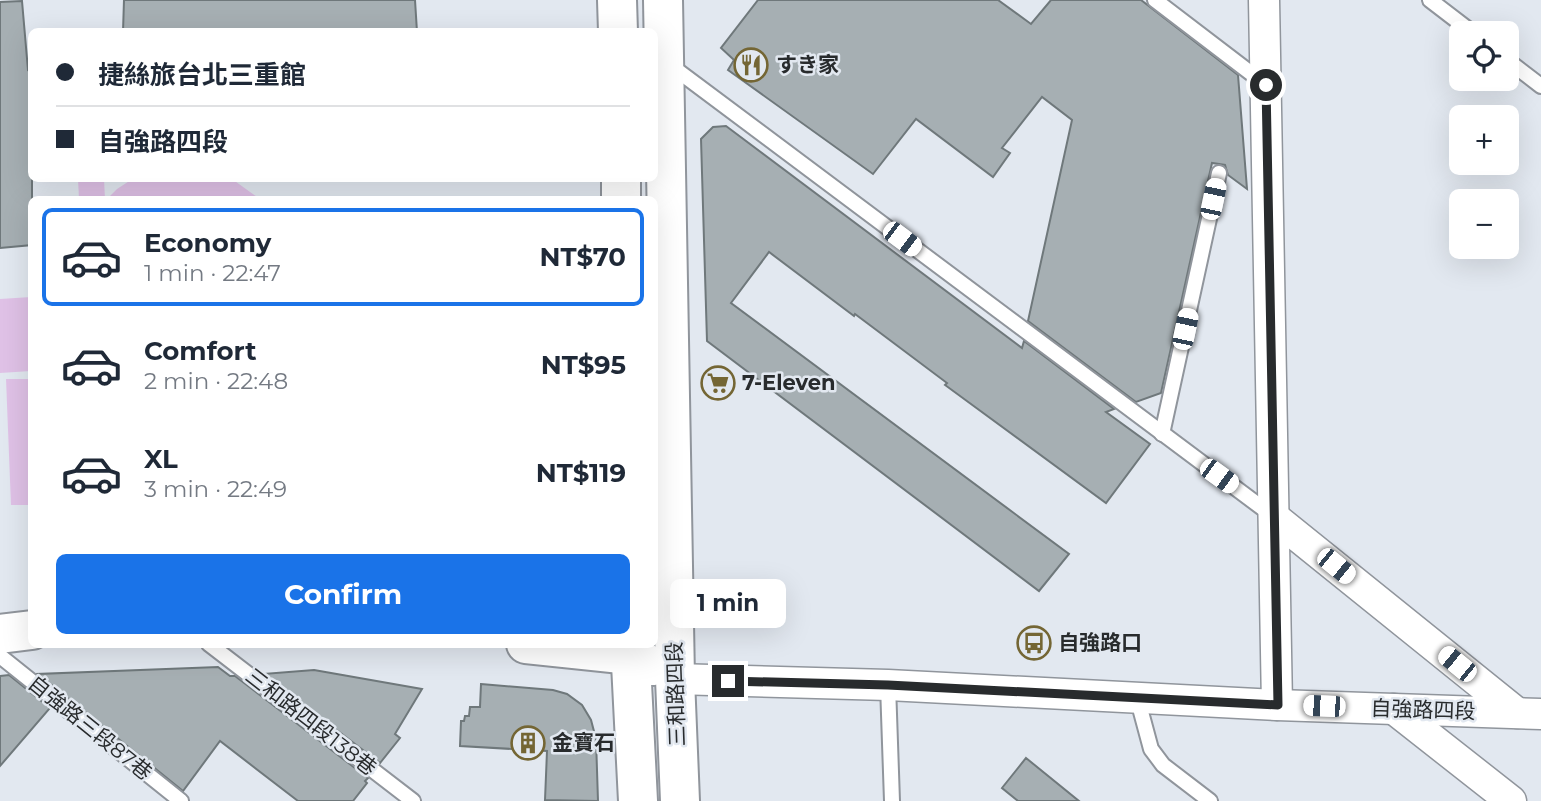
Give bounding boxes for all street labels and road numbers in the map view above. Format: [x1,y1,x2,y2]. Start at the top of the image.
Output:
street label: 三和路四段 [661,641,690,747]
street label: 三和路四段138巷 [241,663,382,780]
street label: 自強路三段87巷 [23,670,157,785]
street label: 自強路四段 [1370,695,1476,724]

